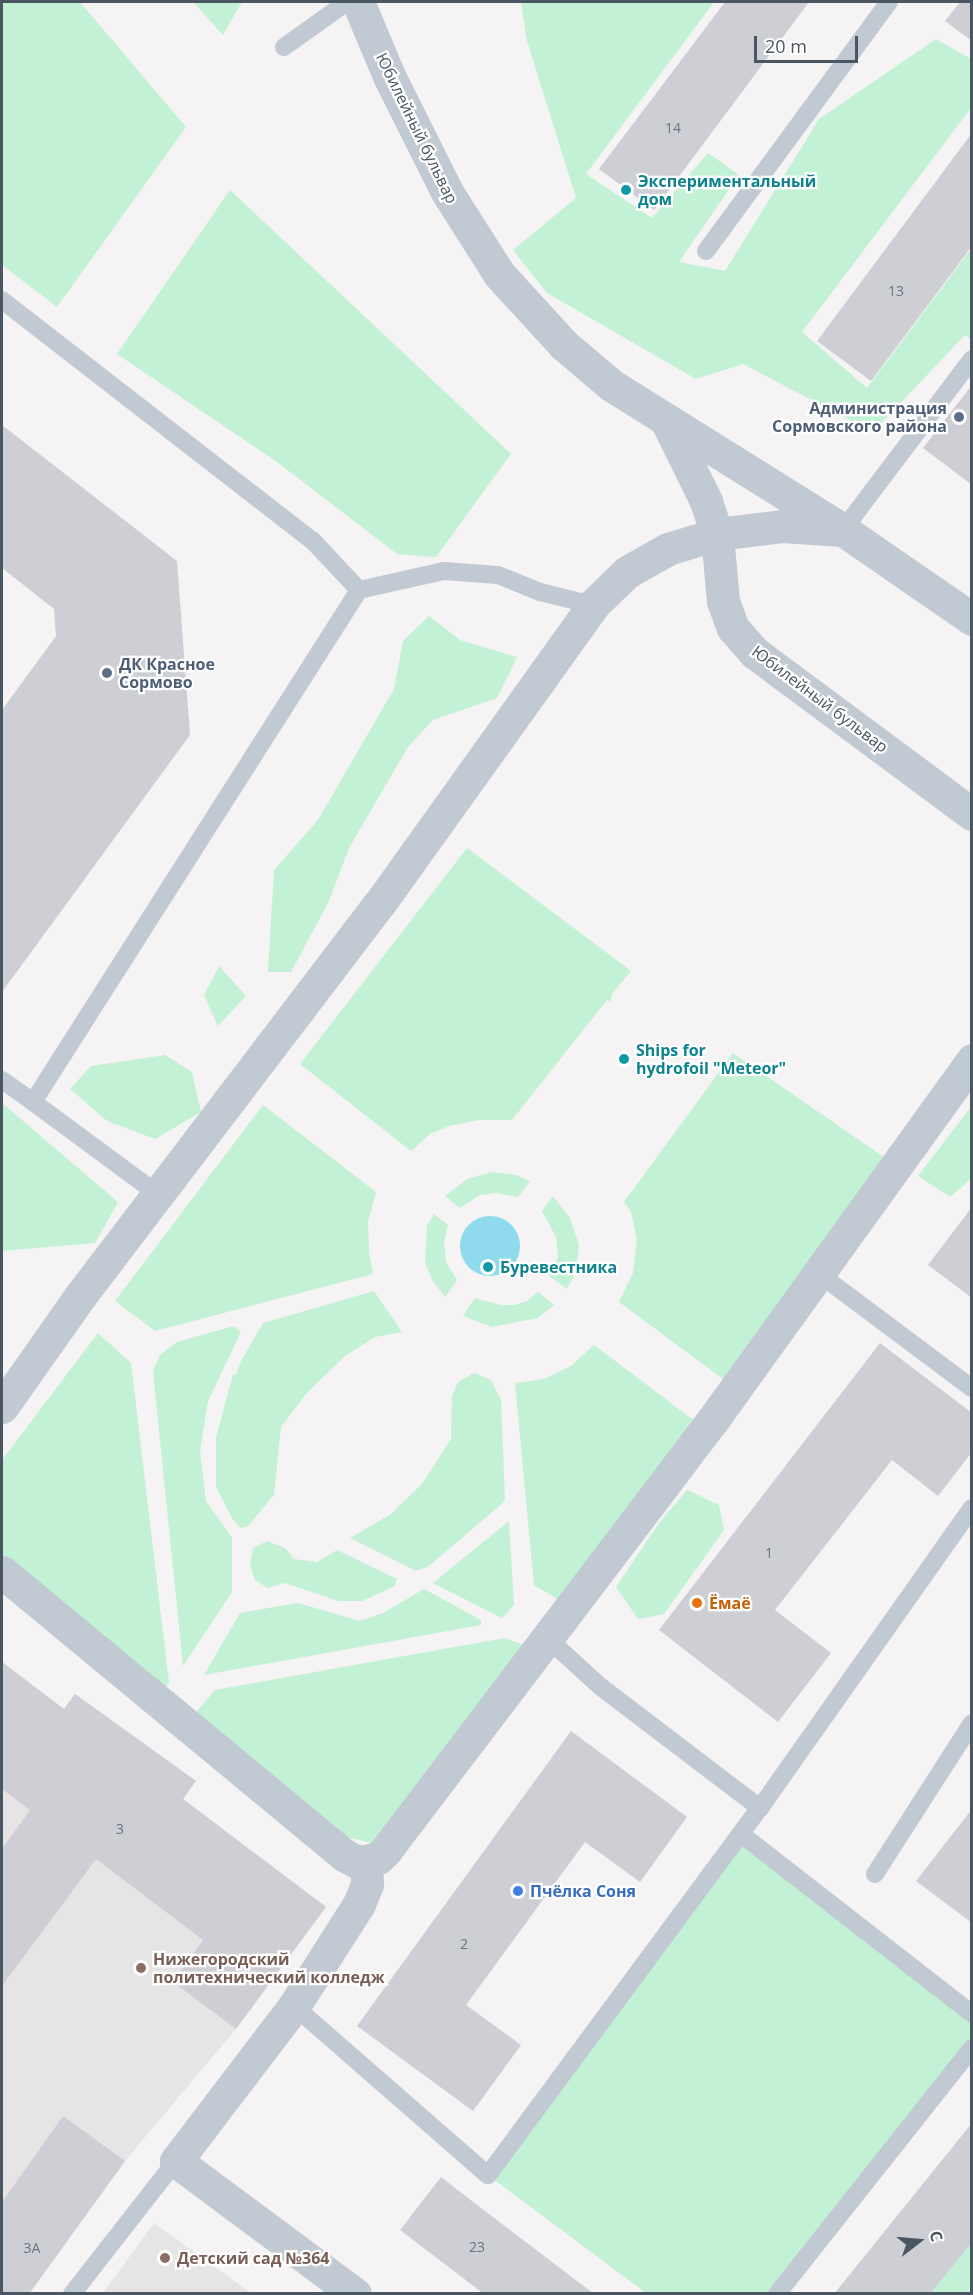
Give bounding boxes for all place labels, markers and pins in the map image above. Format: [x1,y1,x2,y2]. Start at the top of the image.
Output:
place label: Экспериментальный дом [638,171,816,209]
marker: Экспериментальный дом [619,183,633,197]
place label: Администрация Сормовского района [772,398,947,436]
marker: Администрация Сормовского района [952,410,966,424]
place label: ДК Красное Сормово [119,654,215,692]
marker: ДК Красное Сормово [100,666,114,680]
place label: Ships for hydrofoil "Meteor" [636,1040,786,1078]
marker: Ships for hydrofoil "Meteor" [617,1052,631,1066]
place label: Буревестника [500,1257,617,1277]
marker: Буревестника [481,1260,495,1274]
place label: Ёмаё [709,1593,751,1613]
marker: Ёмаё [690,1596,704,1610]
place label: Пчёлка Соня [530,1881,636,1901]
marker: Пчёлка Соня [511,1884,525,1898]
place label: Нижегородский политехнический колледж [153,1949,385,1987]
marker: Нижегородский политехнический колледж [134,1961,148,1975]
place label: Детский сад №364 [177,2248,329,2268]
marker: Детский сад №364 [158,2251,172,2265]

